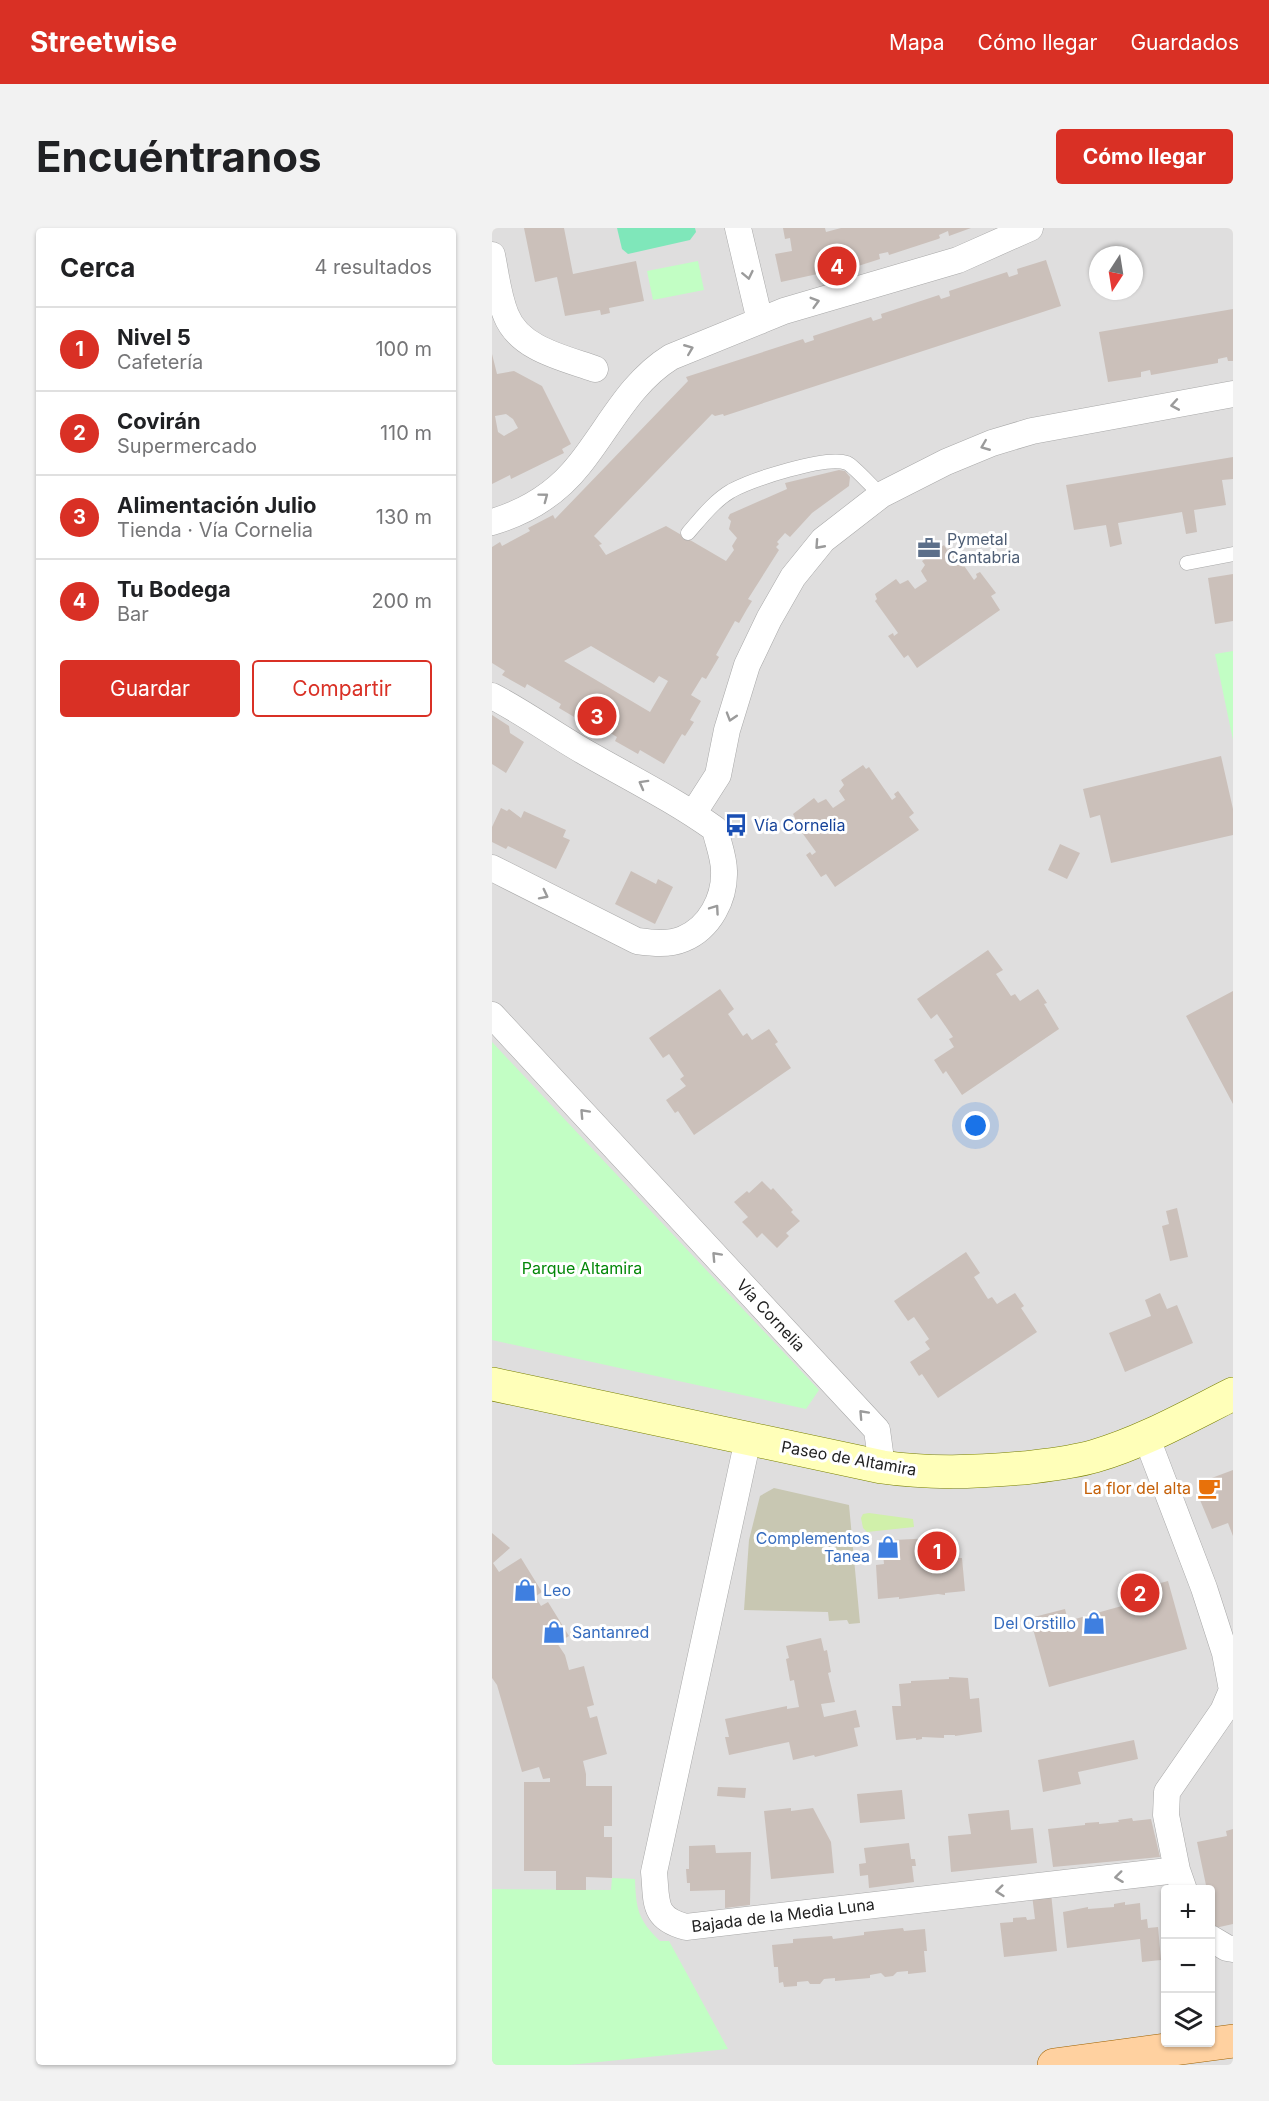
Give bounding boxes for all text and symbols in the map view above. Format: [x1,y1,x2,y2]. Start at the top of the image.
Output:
text: Streetwise [30,25,177,59]
text: Mapa [889,30,945,55]
text: Cómo llegar [978,30,1097,55]
text: Guardados [1130,30,1239,55]
button: Cómo llegar [1056,129,1233,184]
text: Encuéntranos [36,131,321,182]
pin: 4 [818,243,856,288]
north arrow [1089,246,1143,300]
text: Cerca [60,252,135,283]
text: 4 resultados [314,255,432,279]
one-way arrow [741,270,754,280]
one-way arrow [809,297,820,309]
text: Nivel 5 [117,324,191,350]
text: 1 [75,337,84,361]
text: 100 m [375,337,432,361]
one-way arrow [683,344,694,356]
text: Cafetería [117,350,203,374]
one-way arrow [1171,398,1181,411]
text: Covirán [117,408,201,434]
text: 2 [73,421,86,445]
text: 110 m [380,421,432,445]
text: Supermercado [117,434,257,458]
one-way arrow [980,439,991,451]
text: Alimentación Julio [117,492,316,518]
one-way arrow [538,493,549,504]
text: 3 [73,505,86,529]
text: 130 m [376,505,432,529]
text: Tienda · Vía Cornelia [117,518,313,542]
place label: Pymetal Cantabria [947,529,1020,567]
office icon: Pymetal Cantabria [916,535,942,561]
one-way arrow [815,539,826,549]
text: Tu Bodega [117,576,231,602]
text: 4 [73,589,86,613]
text: 200 m [371,589,432,613]
text: Bar [117,602,149,626]
button: Guardar [60,660,240,717]
button: Compartir [252,660,432,717]
pin: 3 [578,694,616,738]
one-way arrow [726,711,738,722]
one-way arrow [639,780,649,791]
bus stop icon: Vía Cornelia [723,812,749,838]
place label: Vía Cornelia [754,815,845,835]
one-way arrow [538,888,548,899]
one-way arrow [708,904,719,915]
one-way arrow [580,1109,591,1119]
your location [961,1111,990,1140]
one-way arrow [712,1252,723,1263]
park label: Parque Altamira [522,1258,642,1278]
street label: Vía Cornelia [732,1275,810,1355]
one-way arrow [859,1411,870,1421]
street label: Paseo de Altamira [780,1436,918,1480]
cafe icon: La flor del alta [1196,1475,1222,1501]
place label: La flor del alta [1084,1478,1191,1498]
place label: Complementos Tanea [756,1528,870,1566]
pin: 1 [918,1528,956,1574]
shop icon: Complementos Tanea [875,1534,901,1560]
pin: 2 [1120,1570,1160,1616]
shop icon: Leo [512,1577,538,1603]
place label: Leo [543,1580,571,1600]
shop icon: Del Orstillo [1081,1610,1107,1636]
place label: Del Orstillo [994,1613,1076,1633]
shop icon: Santanred [541,1619,567,1645]
place label: Santanred [572,1622,649,1642]
one-way arrow [1115,1870,1124,1883]
one-way arrow [995,1884,1004,1896]
map controls [1161,1885,1215,2047]
button: + [1161,1885,1215,1939]
street label: Bajada de la Media Luna [690,1894,876,1936]
button: − [1161,1939,1215,1993]
button: layers [1161,1993,1215,2047]

